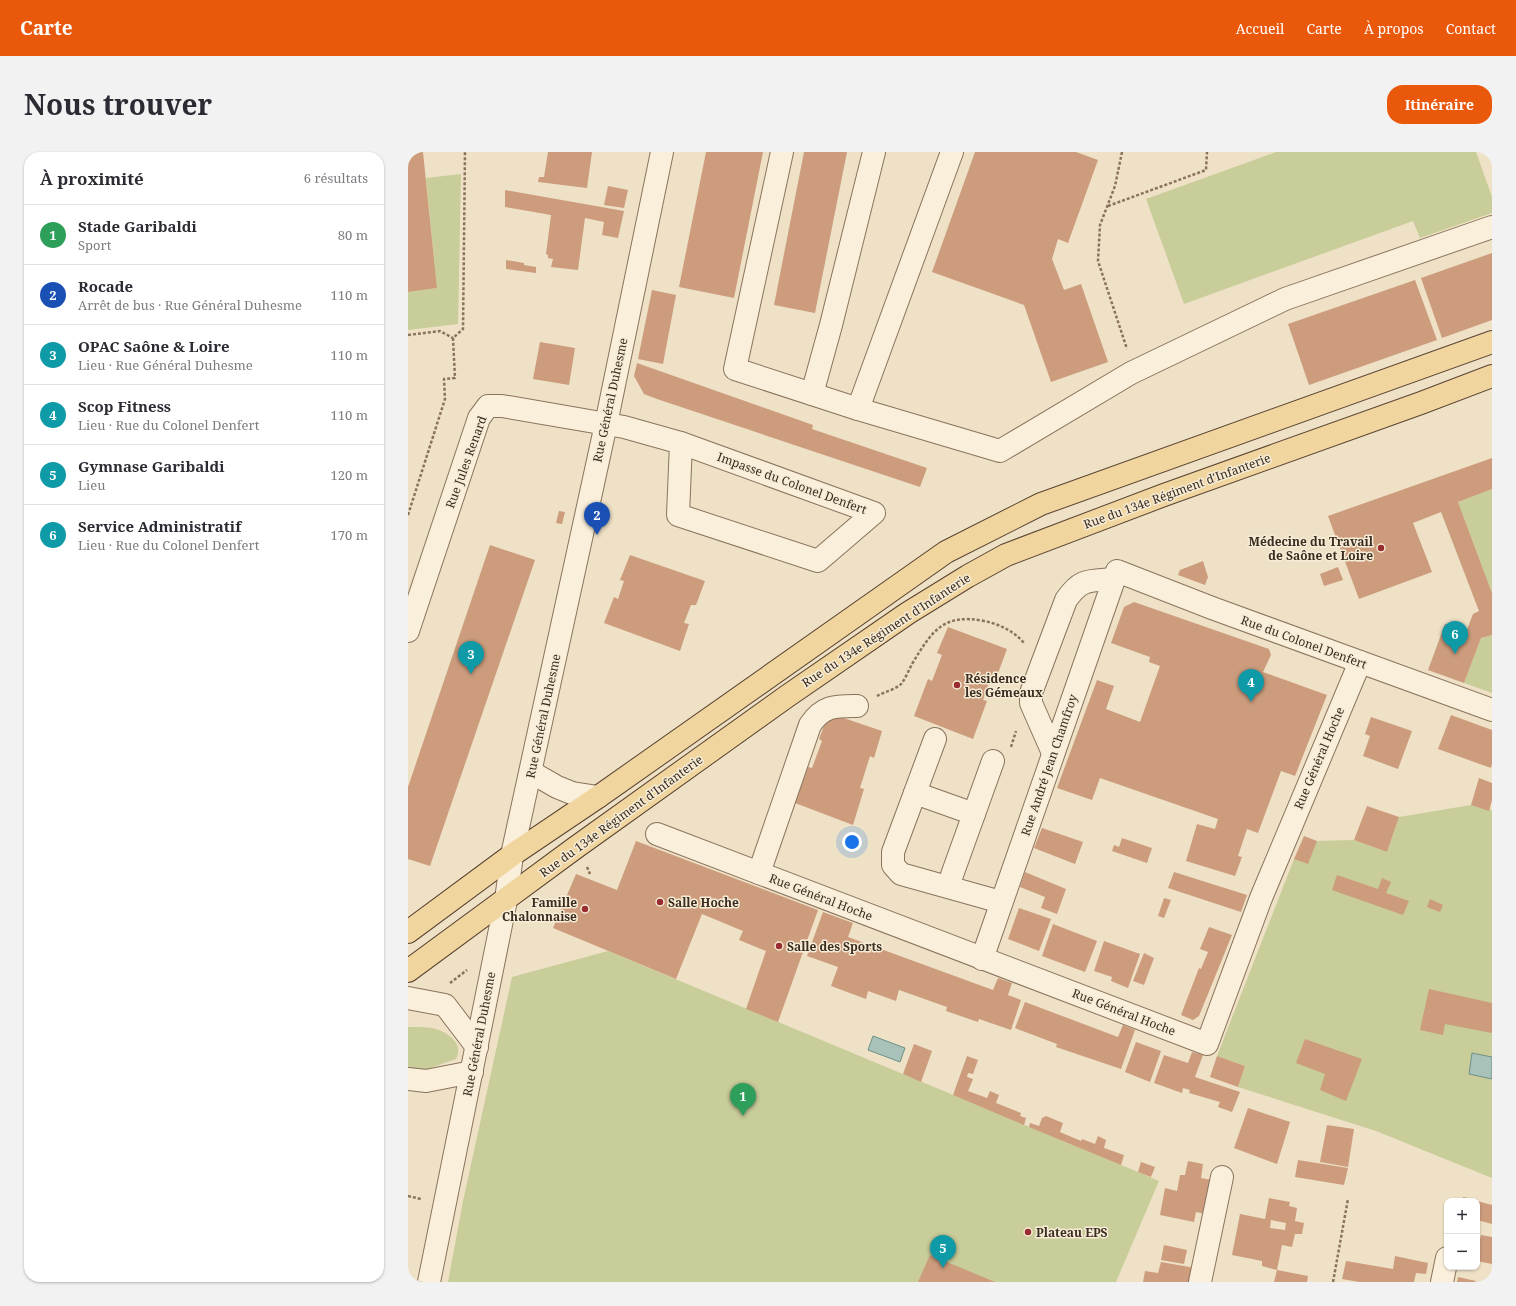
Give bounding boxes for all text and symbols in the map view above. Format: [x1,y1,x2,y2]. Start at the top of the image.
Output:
text: Carte [20,15,73,41]
text: Accueil [1236,19,1284,38]
text: Carte [1306,19,1342,38]
text: À propos [1364,19,1424,38]
text: Contact [1446,19,1496,38]
text: Nous trouver [24,85,212,123]
button: Itinéraire [1387,85,1492,124]
text: À proximité [40,167,144,190]
text: 6 résultats [304,169,368,187]
text: Stade Garibaldi [78,216,197,236]
text: 1 [49,226,57,244]
text: 80 m [338,226,368,244]
text: Sport [78,236,111,254]
text: Rocade [78,276,133,296]
text: 2 [49,286,57,304]
text: 110 m [331,286,368,304]
text: Arrêt de bus · Rue Général Duhesme [78,296,302,314]
text: OPAC Saône & Loire [78,336,230,356]
street label: Rue Général Duhesme [589,336,631,464]
text: 3 [49,346,57,364]
text: 110 m [331,346,368,364]
text: Lieu · Rue Général Duhesme [78,356,253,374]
text: Scop Fitness [78,396,171,416]
text: 4 [49,406,57,424]
text: 110 m [331,406,368,424]
street label: Rue Jules Renard [441,413,491,511]
text: Lieu · Rue du Colonel Denfert [78,416,259,434]
street label: Impasse du Colonel Denfert [715,448,869,518]
street label: Rue du 134e Régiment d'Infanterie [1081,449,1273,533]
text: Gymnase Garibaldi [78,456,224,476]
text: 5 [49,466,57,484]
text: 120 m [331,466,368,484]
text: Lieu [78,476,105,494]
pin: 2 [584,502,610,535]
text: Service Administratif [78,516,241,536]
text: 6 [49,526,57,544]
text: 170 m [331,526,368,544]
place label: Médecine du Travail de Saône et Loire [1249,533,1374,564]
text: Lieu · Rue du Colonel Denfert [78,536,259,554]
marker: Médecine du Travail de Saône et Loire [1376,543,1386,553]
street label: Rue du 134e Régiment d'Infanterie [798,569,974,691]
street label: Rue du Colonel Denfert [1239,611,1369,673]
pin: 6 [1442,621,1468,654]
pin: 3 [458,641,484,674]
street label: Rue Général Duhesme [522,652,564,780]
pin: 4 [1238,669,1264,702]
place label: Résidence les Gémeaux [965,670,1043,701]
marker: Résidence les Gémeaux [952,680,962,690]
street label: Rue André Jean Chamfroy [1017,692,1081,838]
street label: Rue Général Hoche [1290,704,1348,812]
street label: Rue du 134e Régiment d'Infanterie [536,751,706,881]
your location [842,832,862,852]
street label: Rue Général Hoche [767,869,875,925]
place label: Famille Chalonnaise [502,894,577,925]
place label: Salle Hoche [668,894,739,911]
marker: Salle Hoche [655,897,665,907]
marker: Famille Chalonnaise [580,904,590,914]
place label: Salle des Sports [787,938,882,955]
marker: Salle des Sports [774,941,784,951]
street label: Rue Général Duhesme [459,970,499,1098]
street label: Rue Général Hoche [1070,984,1178,1040]
pin: 1 [730,1083,756,1116]
map controls [1444,1198,1480,1270]
button: + [1444,1198,1480,1234]
place label: Plateau EPS [1036,1224,1108,1241]
marker: Plateau EPS [1023,1227,1033,1237]
button: − [1444,1234,1480,1270]
pin: 5 [930,1235,956,1268]

